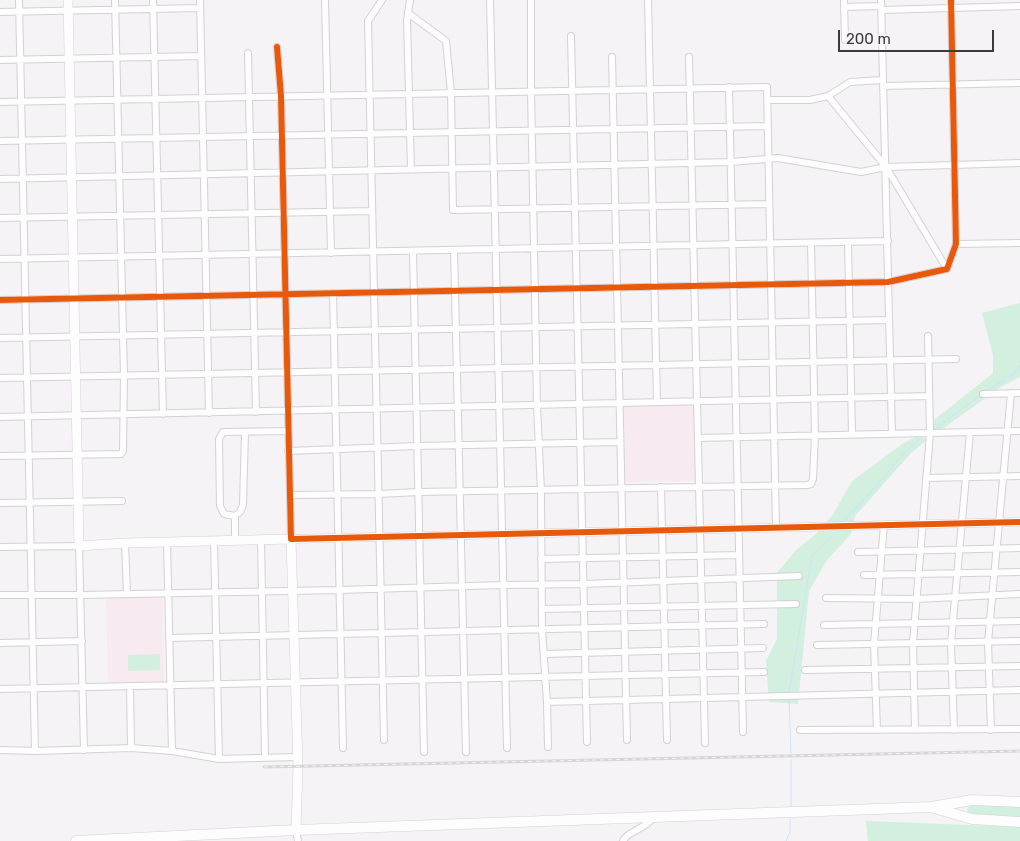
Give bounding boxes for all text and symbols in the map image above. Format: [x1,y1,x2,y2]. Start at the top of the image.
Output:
scale bar [840,20,996,52]
text: 200 m [846,30,891,48]

